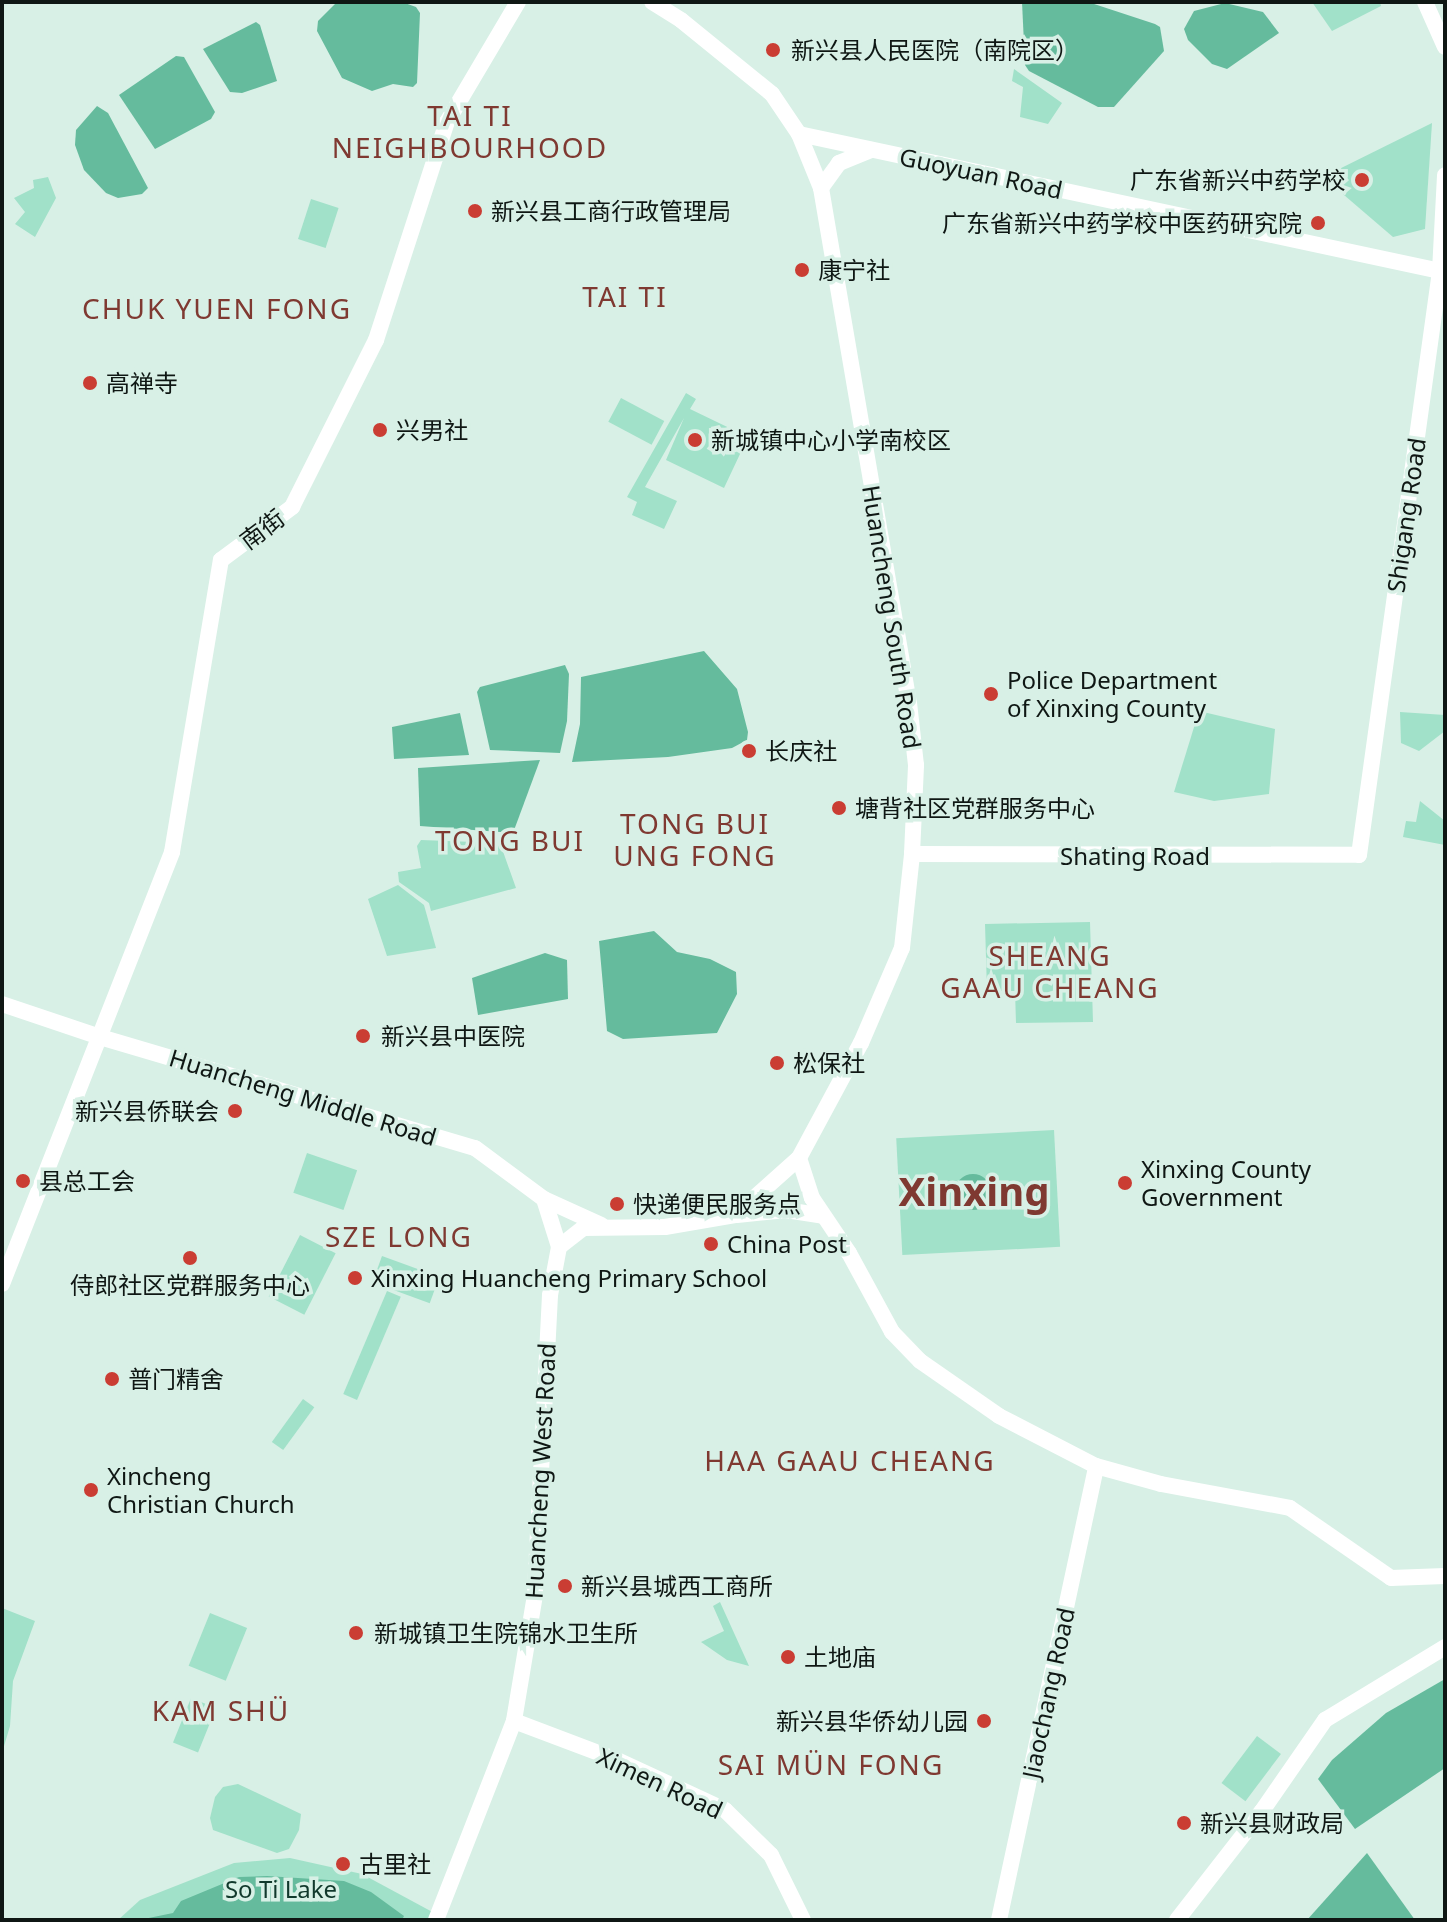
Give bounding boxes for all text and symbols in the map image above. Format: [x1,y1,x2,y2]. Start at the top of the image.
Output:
place label: 新兴县人民医院（南院区） [791,36,1079,64]
marker: 新兴县人民医院（南院区） [762,39,784,61]
district label: TAI TI NEIGHBOURHOOD [332,98,608,164]
street label: Guoyuan Road [897,142,1065,204]
place label: 广东省新兴中药学校 [1130,166,1346,194]
marker: 广东省新兴中药学校 [1353,171,1371,189]
place label: 新兴县工商行政管理局 [491,197,731,225]
marker: 新兴县工商行政管理局 [466,202,484,220]
place label: 广东省新兴中药学校中医药研究院 [942,209,1302,237]
marker: 广东省新兴中药学校中医药研究院 [1309,214,1327,232]
place label: 康宁社 [818,256,890,284]
marker: 康宁社 [793,261,811,279]
district label: TAI TI [582,279,668,313]
district label: CHUK YUEN FONG [82,291,352,325]
place label: 高禅寺 [106,369,178,397]
marker: 高禅寺 [81,374,99,392]
place label: 兴男社 [396,416,468,444]
marker: 兴男社 [371,421,389,439]
place label: 新城镇中心小学南校区 [711,426,951,454]
marker: 新城镇中心小学南校区 [686,431,704,449]
street label: Shigang Road [1381,436,1431,594]
street label: Huancheng South Road [857,483,927,751]
street label: 南街 [234,503,290,555]
place label: Police Department of Xinxing County [1007,666,1217,722]
marker: Police Department of Xinxing County [982,685,1000,703]
place label: 长庆社 [765,737,837,765]
marker: 长庆社 [740,742,758,760]
place label: 塘背社区党群服务中心 [855,794,1095,822]
marker: 塘背社区党群服务中心 [830,799,848,817]
district label: TONG BUI UNG FONG [613,806,777,872]
district label: TONG BUI [435,823,585,857]
street label: Shating Road [1060,842,1210,870]
district label: SHEANG GAAU CHEANG [940,938,1160,1004]
place label: 新兴县中医院 [381,1022,525,1050]
marker: 新兴县中医院 [352,1025,374,1047]
street label: Huancheng Middle Road [166,1043,440,1151]
place label: 松保社 [793,1049,865,1077]
marker: 松保社 [768,1054,786,1072]
place label: 新兴县侨联会 [75,1097,219,1125]
marker: 新兴县侨联会 [226,1102,244,1120]
place label: Xinxing County Government [1141,1155,1311,1211]
place label: 县总工会 [39,1167,135,1195]
district label: Xinxing [898,1167,1050,1215]
marker: 县总工会 [14,1172,32,1190]
marker: Xinxing County Government [1116,1174,1134,1192]
place label: 快递便民服务点 [633,1190,801,1218]
marker: 快递便民服务点 [608,1195,626,1213]
district label: SZE LONG [325,1219,473,1253]
place label: China Post [727,1230,847,1258]
marker: China Post [702,1235,720,1253]
marker: 侍郎社区党群服务中心 [181,1249,199,1267]
place label: Xinxing Huancheng Primary School [371,1264,767,1292]
marker: Xinxing Huancheng Primary School [346,1269,364,1287]
place label: 侍郎社区党群服务中心 [70,1271,310,1299]
street label: Huancheng West Road [519,1342,561,1600]
place label: 普门精舍 [128,1365,224,1393]
marker: 普门精舍 [103,1370,121,1388]
district label: HAA GAAU CHEANG [704,1443,996,1477]
place label: Xincheng Christian Church [107,1462,295,1518]
marker: Xincheng Christian Church [82,1481,100,1499]
place label: 新兴县城西工商所 [581,1572,773,1600]
marker: 新兴县城西工商所 [556,1577,574,1595]
street label: Jiaochang Road [1016,1605,1080,1781]
place label: 新城镇卫生院锦水卫生所 [374,1619,638,1647]
marker: 新城镇卫生院锦水卫生所 [345,1622,367,1644]
place label: 土地庙 [804,1643,876,1671]
marker: 土地庙 [779,1648,797,1666]
district label: KAM SHÜ [152,1693,290,1727]
place label: 新兴县华侨幼儿园 [776,1707,968,1735]
marker: 新兴县华侨幼儿园 [975,1712,993,1730]
street label: Ximen Road [593,1741,727,1825]
district label: SAI MÜN FONG [718,1747,944,1781]
place label: 新兴县财政局 [1200,1809,1344,1837]
marker: 新兴县财政局 [1175,1814,1193,1832]
place label: 古里社 [359,1850,431,1878]
marker: 古里社 [334,1855,352,1873]
park label: So Ti Lake [225,1875,337,1903]

